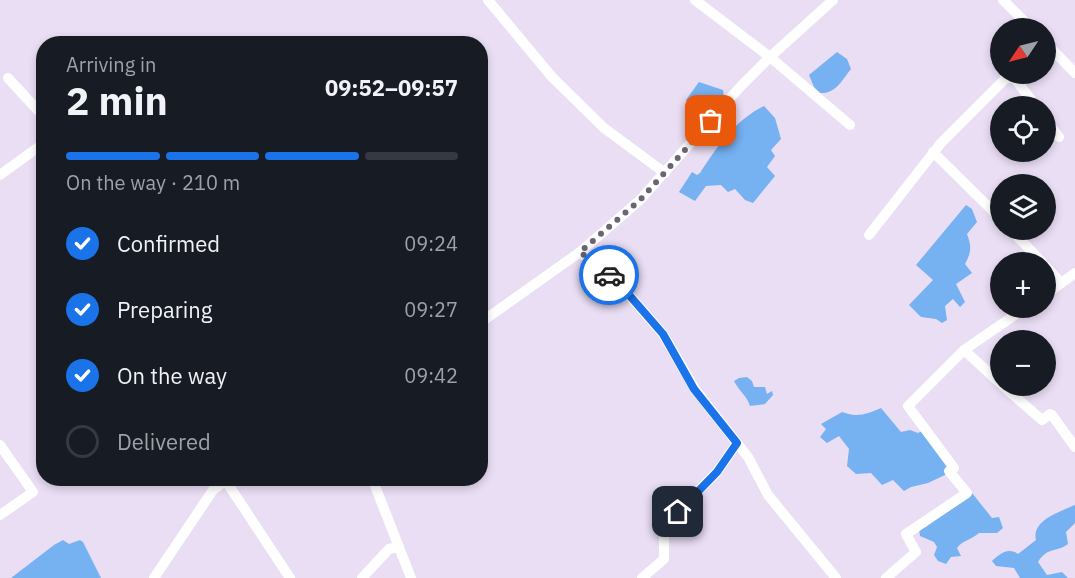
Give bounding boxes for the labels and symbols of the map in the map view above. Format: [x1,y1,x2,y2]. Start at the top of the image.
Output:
north arrow [990,18,1056,84]
pin [685,95,736,146]
courier [579,245,639,305]
pin [652,486,703,537]

